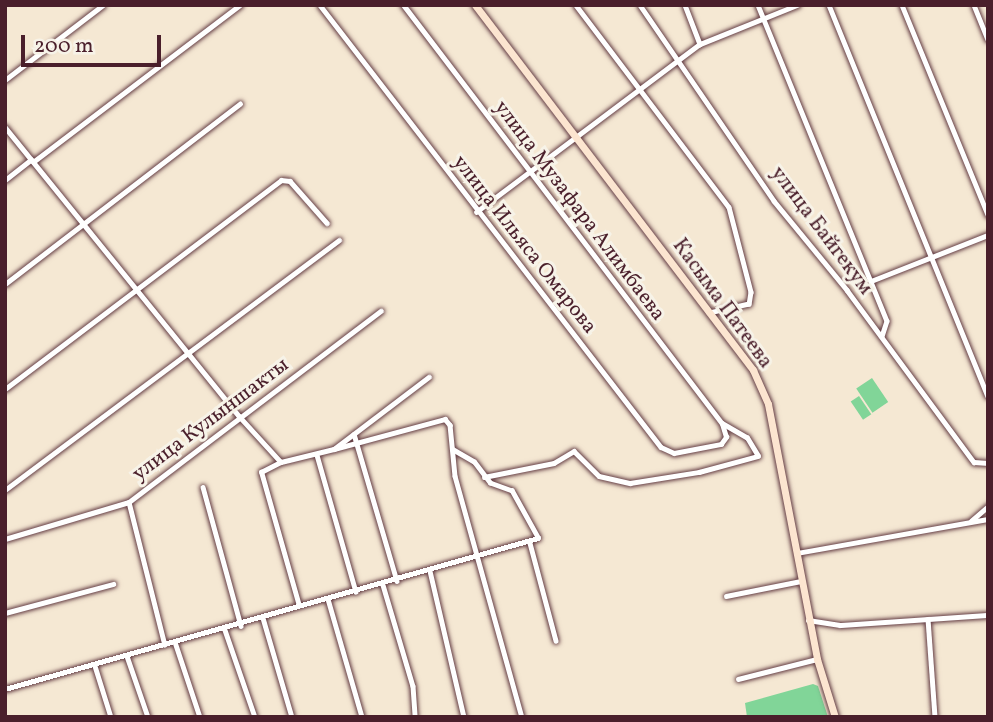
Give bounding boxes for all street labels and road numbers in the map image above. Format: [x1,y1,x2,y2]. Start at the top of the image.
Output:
street label: улица Музафара Алимбаева [488,96,670,326]
street label: улица Ильяса Омарова [447,151,601,339]
street label: улица Байгекум [765,162,877,300]
street label: Касыма Патеева [666,234,778,374]
street label: улица Кулыншакты [128,353,294,487]

